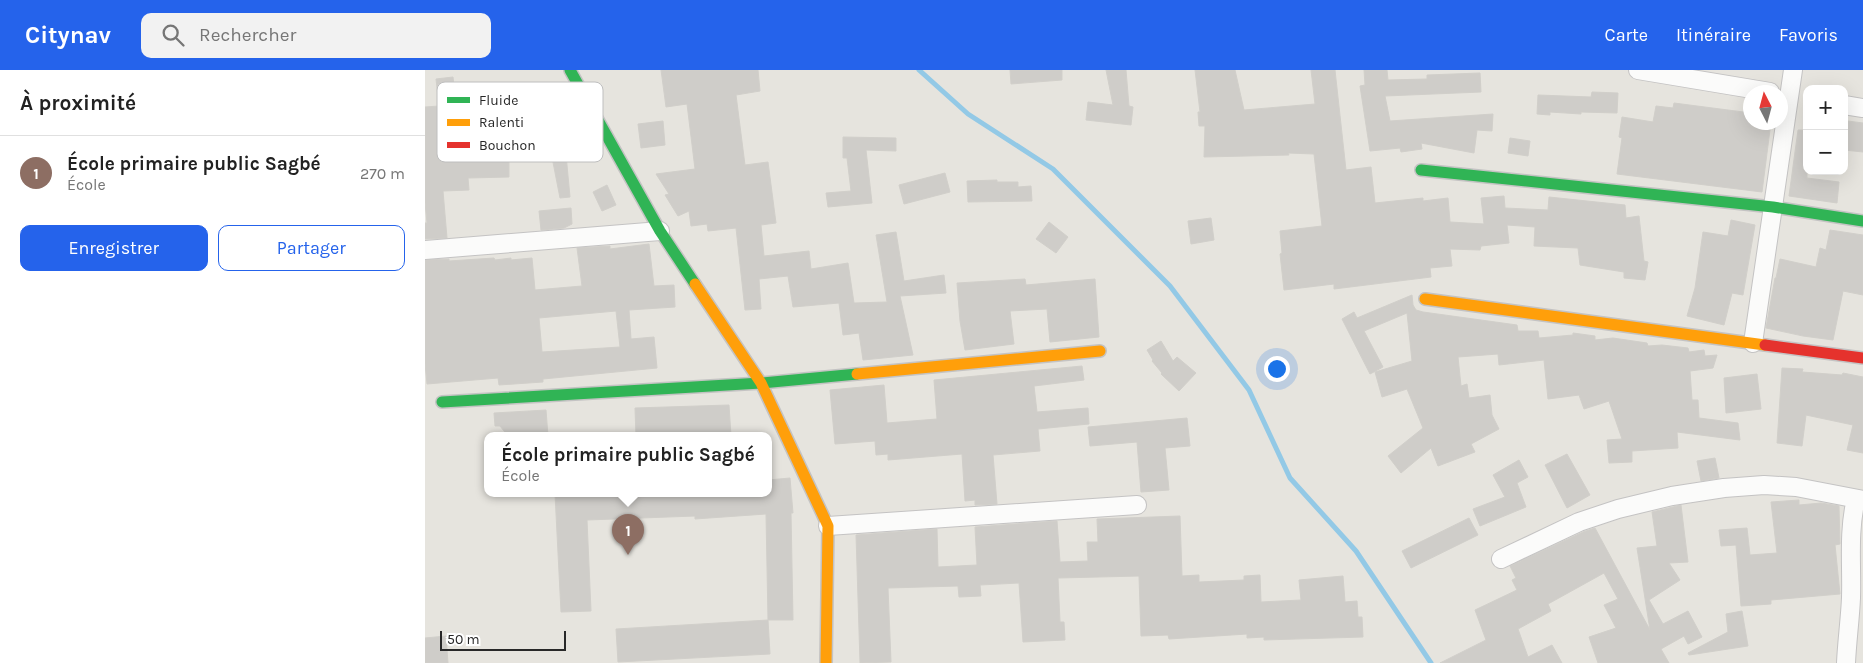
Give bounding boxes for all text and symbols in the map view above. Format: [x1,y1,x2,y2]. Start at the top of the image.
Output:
search box [141,13,491,58]
text: Citynav [25,21,111,49]
icon: search [159,21,187,49]
text: Rechercher [199,24,296,46]
text: Carte [1605,24,1648,46]
text: Itinéraire [1676,24,1751,46]
text: Favoris [1779,24,1838,46]
legend [437,82,603,162]
north arrow [1743,85,1788,130]
map controls [1803,85,1848,175]
button: + [1803,85,1848,130]
text: À proximité [20,91,136,115]
text: Fluide [479,92,518,109]
text: Ralenti [479,114,524,131]
button: − [1803,130,1848,175]
text: Bouchon [479,137,536,154]
text: École primaire public Sagbé [67,153,321,175]
text: 1 [33,164,39,183]
text: 270 m [360,164,405,183]
text: École [67,175,106,194]
button: Enregistrer [20,225,208,271]
button: Partager [218,225,405,271]
your location [1264,356,1290,382]
popup [484,432,772,497]
text: École primaire public Sagbé [501,444,755,466]
text: École [501,466,540,485]
pin: 1 [612,514,644,555]
scale bar [440,628,566,651]
text: 50 m [447,631,480,648]

